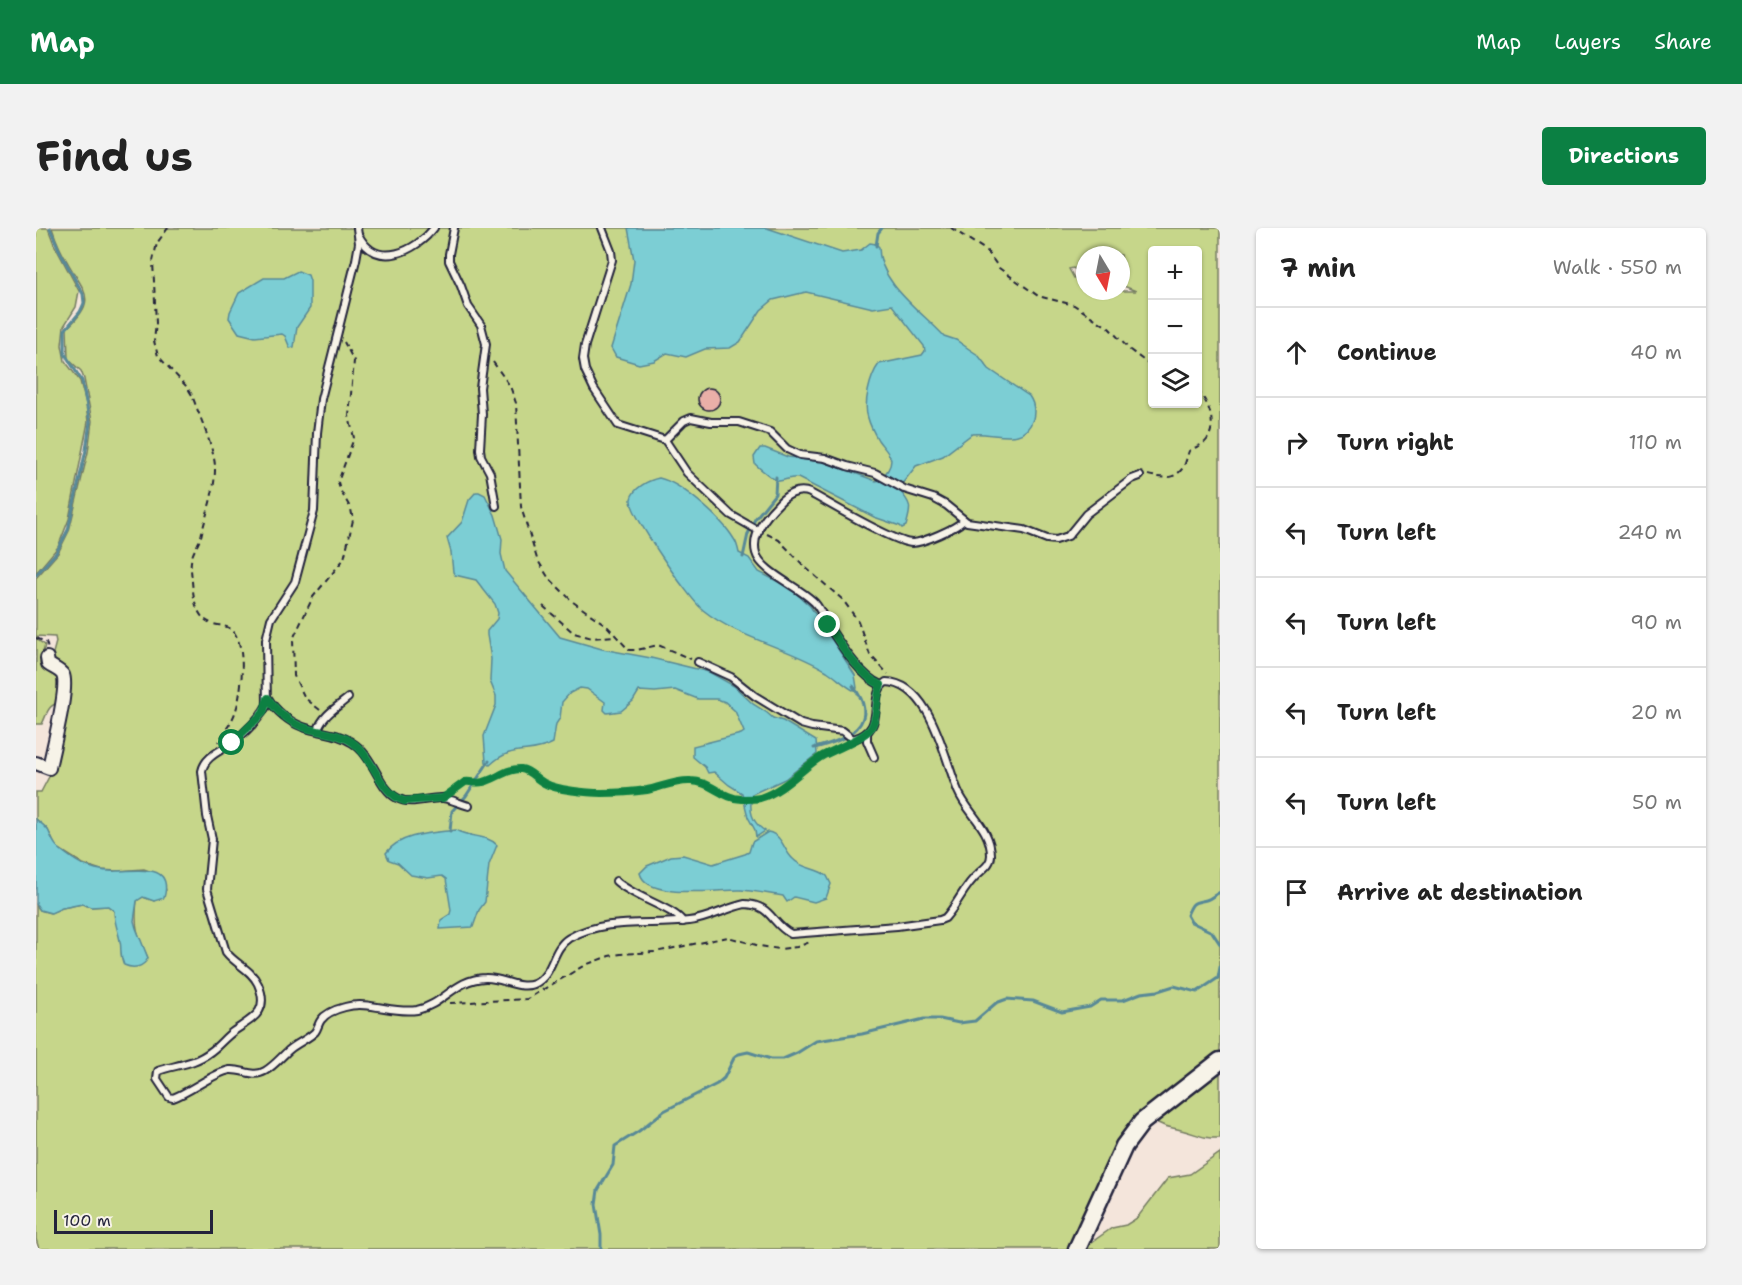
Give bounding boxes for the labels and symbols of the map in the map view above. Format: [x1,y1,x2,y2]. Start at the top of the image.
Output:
north arrow [1076,246,1130,300]
route end [814,611,840,637]
route start [218,729,244,755]
scale bar [54,1207,213,1234]

